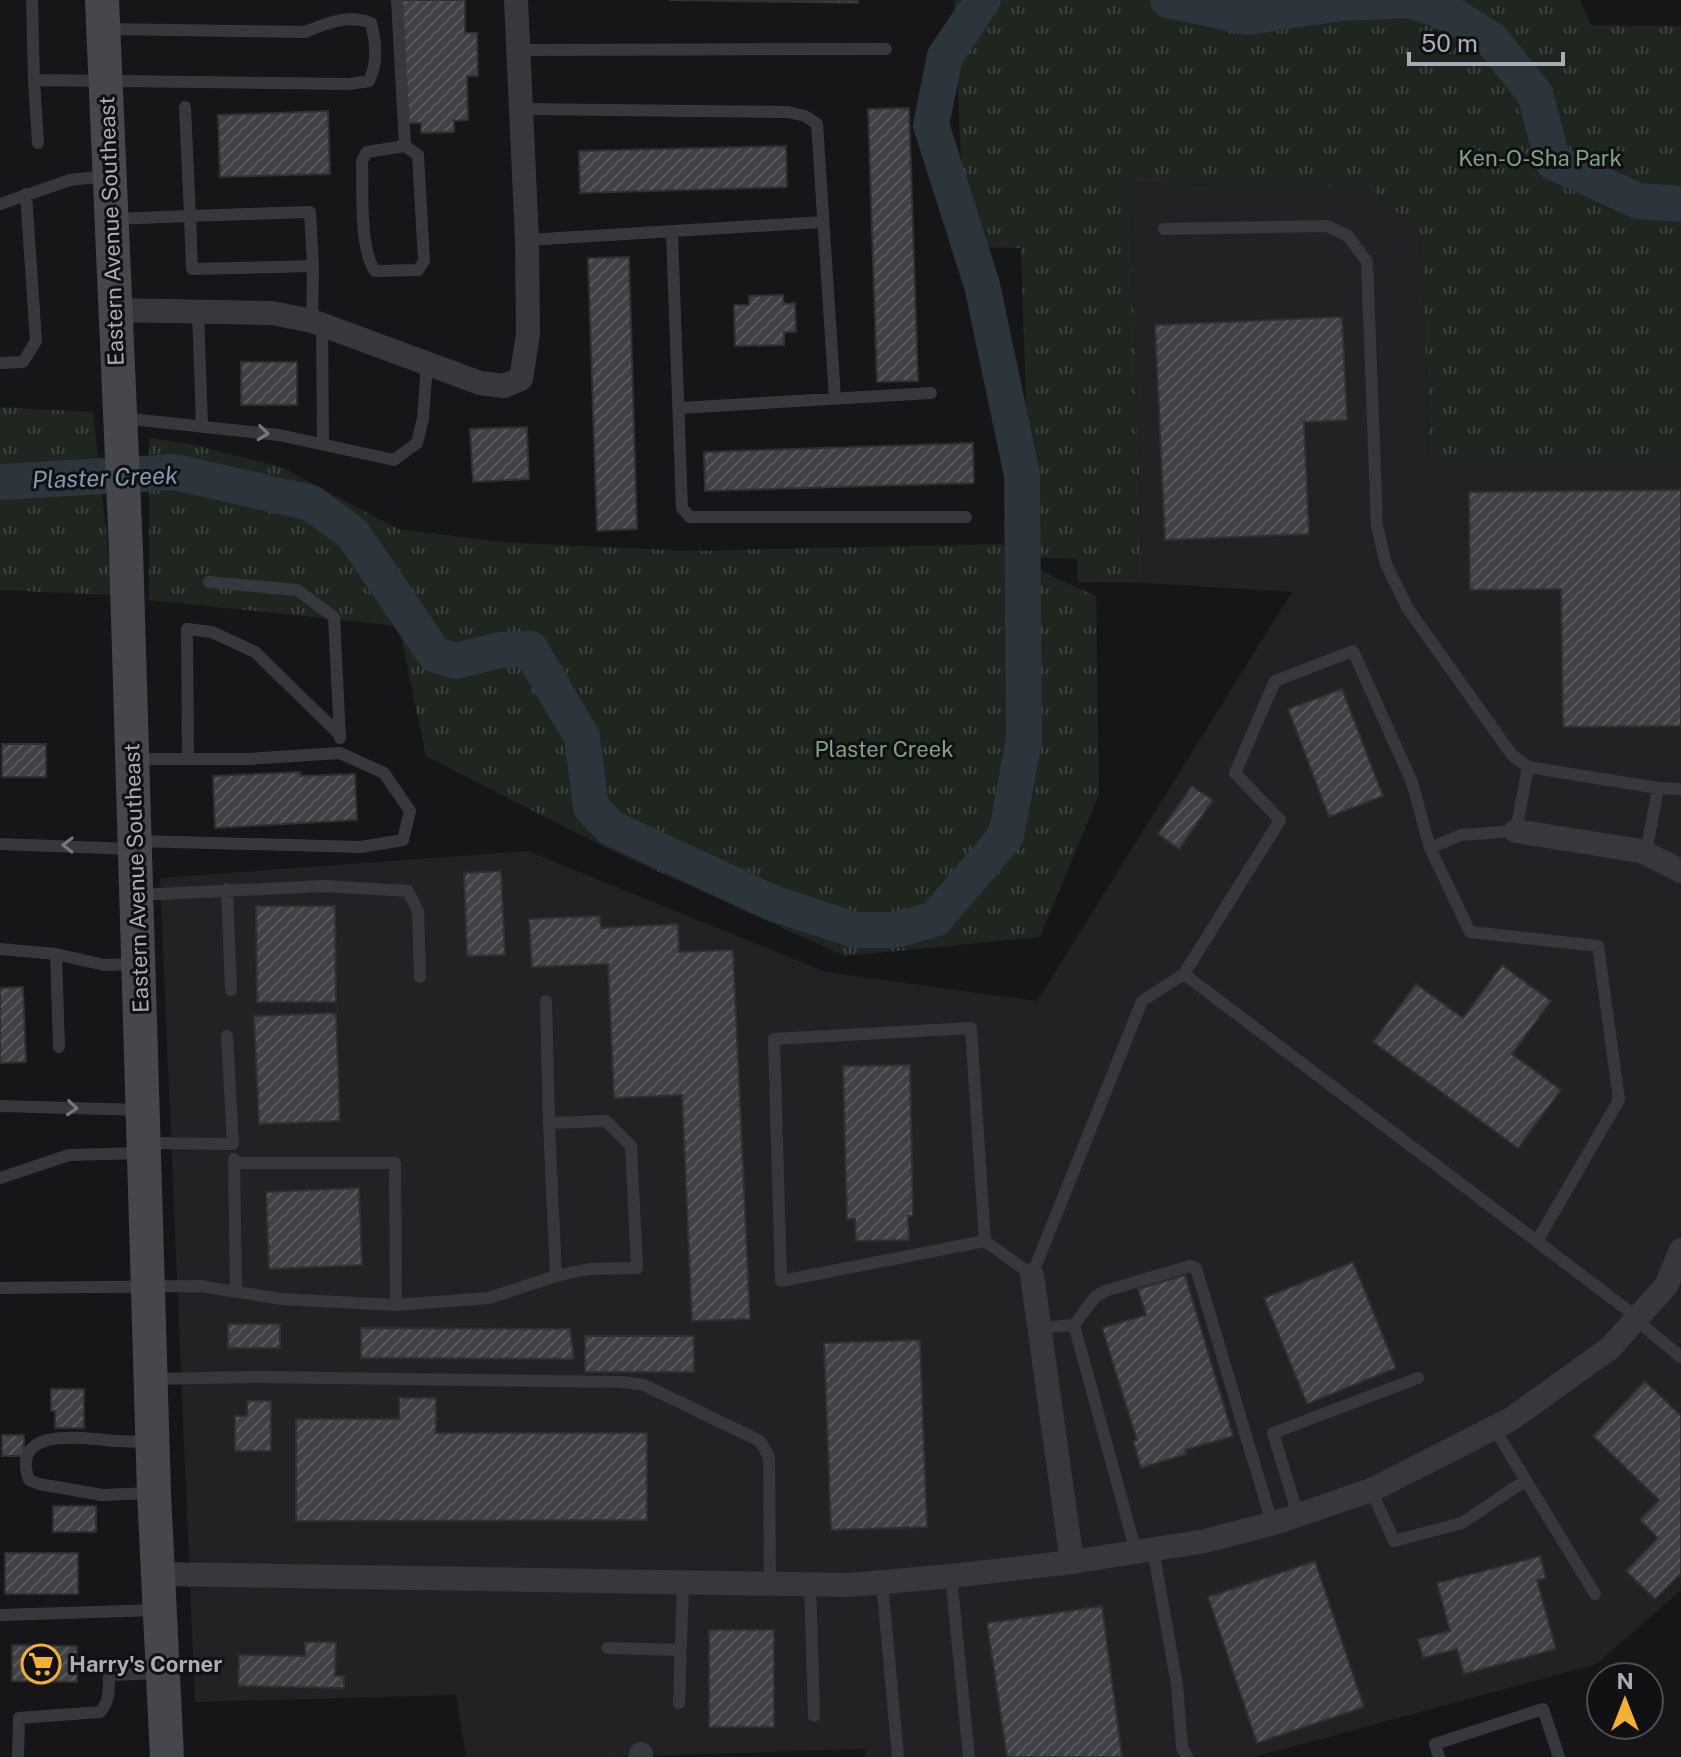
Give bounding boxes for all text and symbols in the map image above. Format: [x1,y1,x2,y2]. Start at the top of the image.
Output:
scale bar [1409,16,1563,66]
text: 50 m [1421,29,1478,57]
street label: Eastern Avenue Southeast [93,96,129,366]
park label: Ken-O-Sha Park [1458,145,1622,171]
one-way arrow [257,425,270,442]
water label: Plaster Creek [31,460,179,494]
park label: Plaster Creek [814,736,954,762]
street label: Eastern Avenue Southeast [118,743,154,1013]
one-way arrow [61,837,74,854]
one-way arrow [65,1099,78,1116]
supermarket icon: Harry's Corner [20,1643,62,1685]
place label: Harry's Corner [69,1651,222,1677]
north arrow [1585,1661,1665,1741]
text: N [1616,1668,1634,1694]

